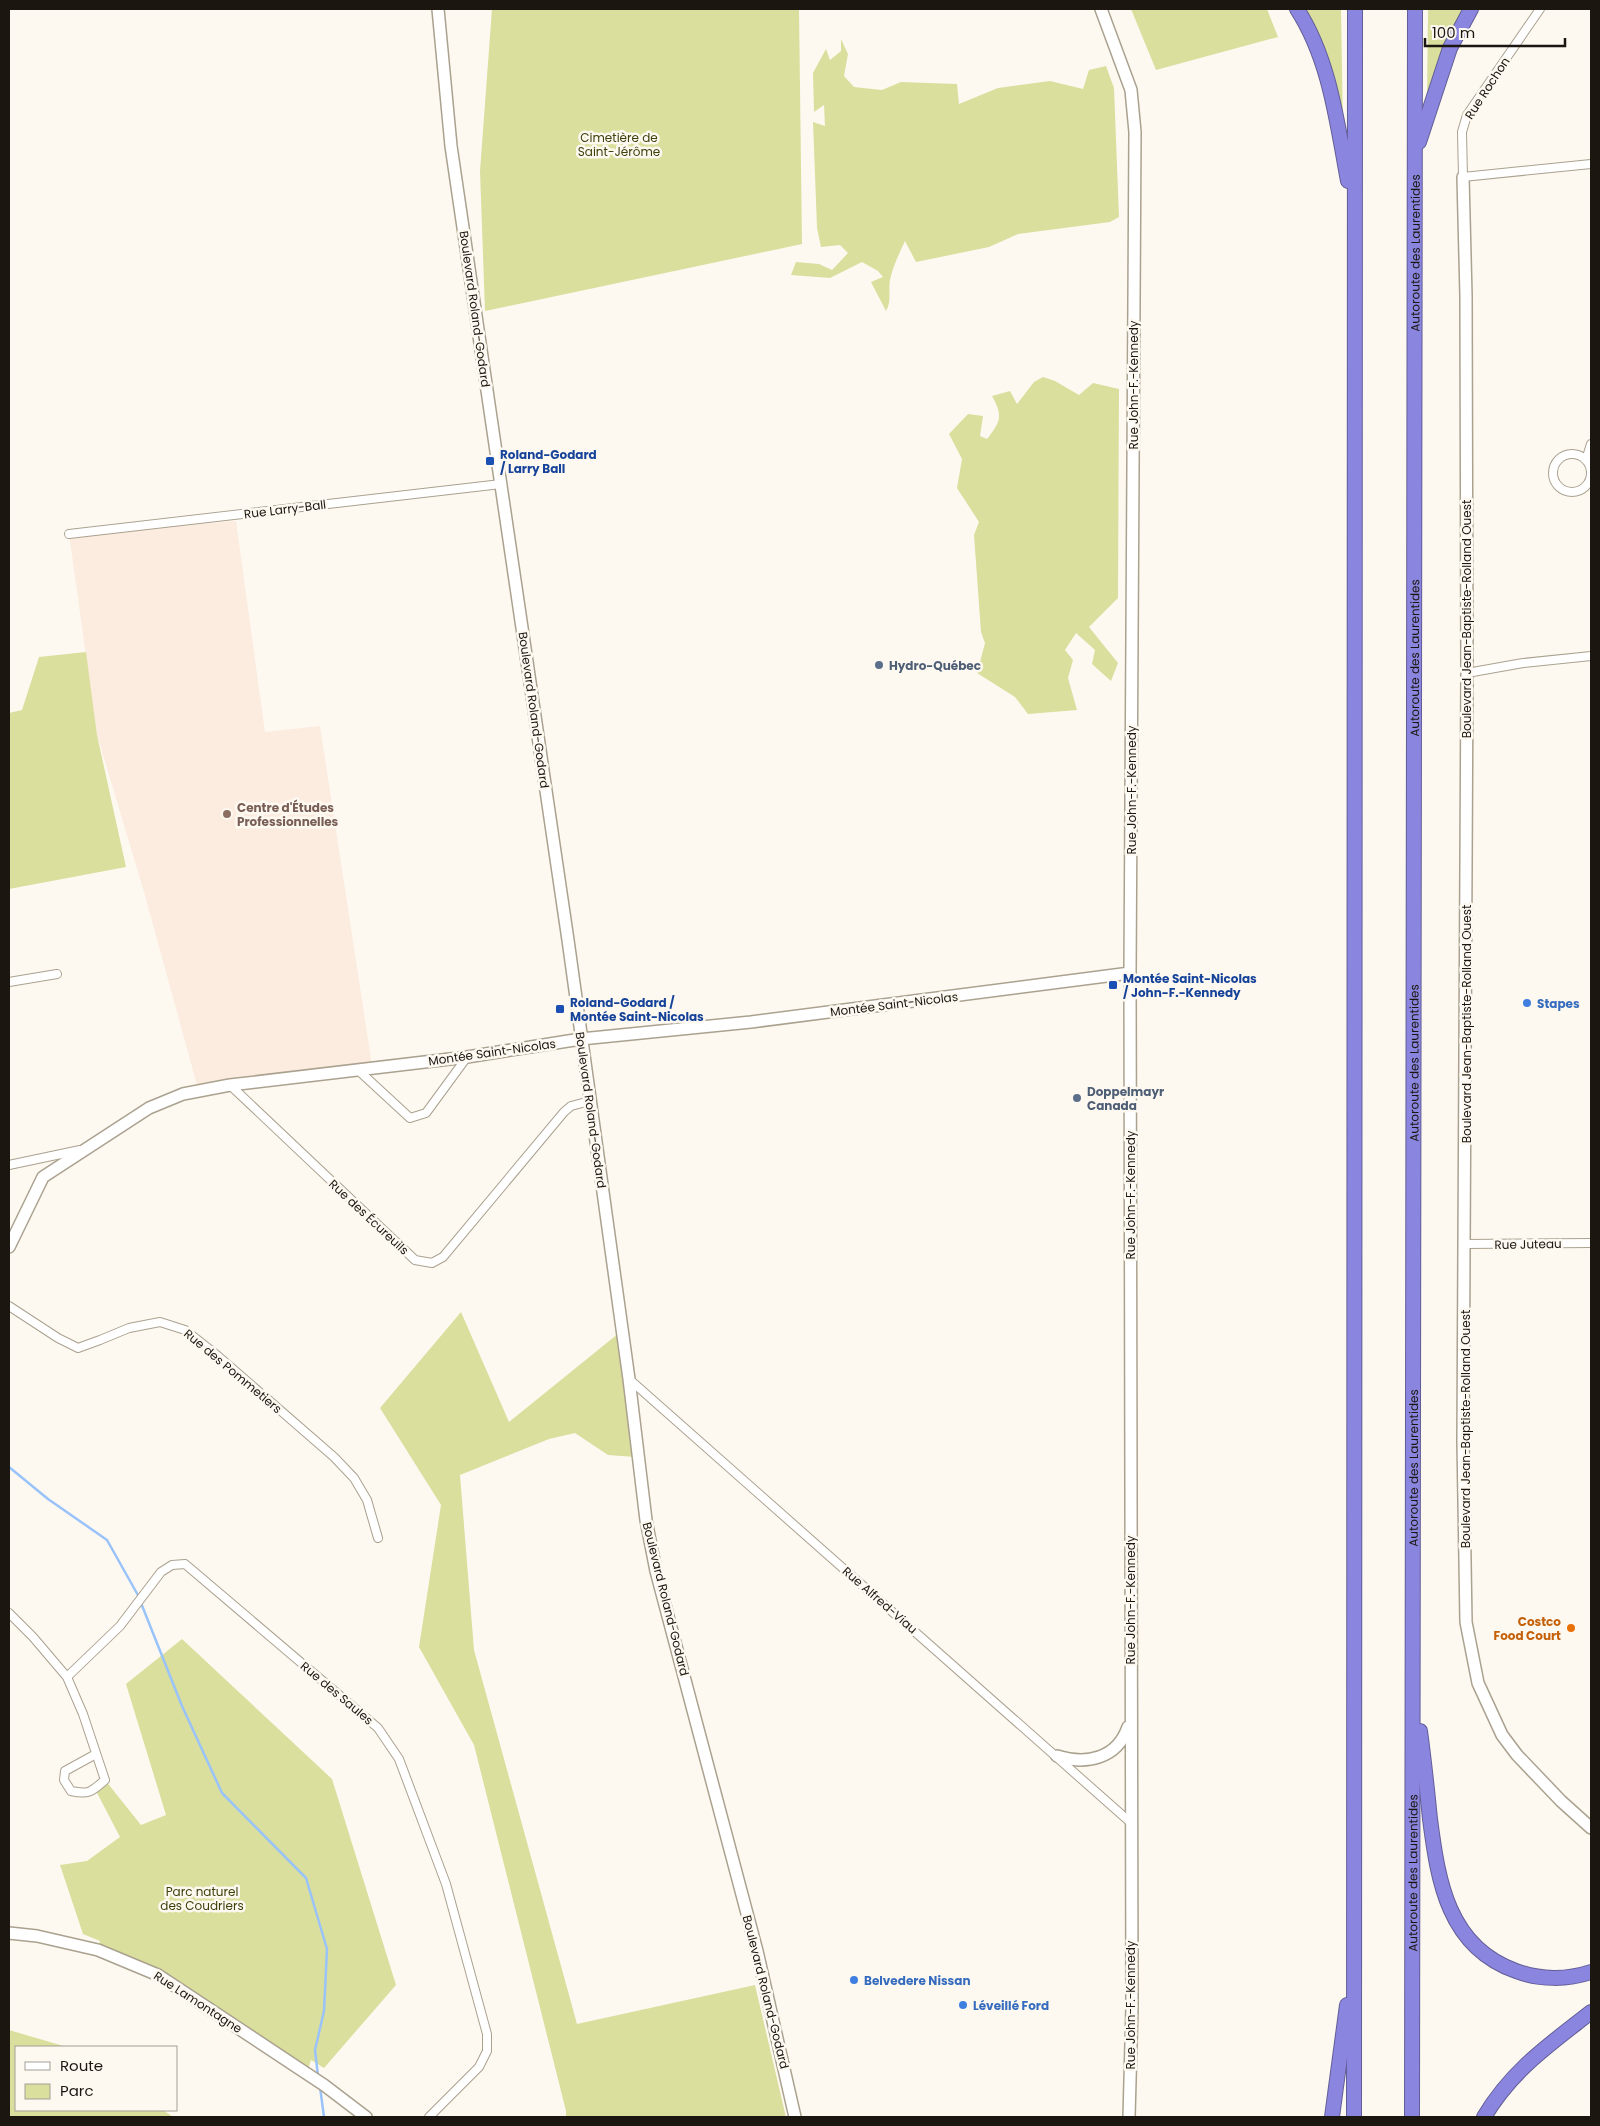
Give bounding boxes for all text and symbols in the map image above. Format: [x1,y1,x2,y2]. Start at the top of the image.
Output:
scale bar [1425,15,1565,47]
text: 100 m [1432,22,1475,43]
street label: Rue Rochon [1461,54,1513,122]
park label: Cimetière de Saint-Jérôme [578,129,660,160]
street label: Autoroute des Laurentides [1406,174,1423,332]
street label: Boulevard Roland-Godard [456,230,494,388]
street label: Rue John-F.-Kennedy [1125,320,1142,450]
place label: Roland-Godard / Larry Ball [500,446,597,477]
marker: Roland-Godard / Larry Ball [484,455,496,467]
street label: Rue Larry-Ball [243,496,327,522]
street label: Boulevard Jean-Baptiste-Rolland Ouest [1458,500,1475,738]
street label: Autoroute des Laurentides [1405,579,1423,737]
street label: Boulevard Roland-Godard [515,631,553,789]
place label: Hydro-Québec [889,657,981,674]
marker: Hydro-Québec [873,659,885,671]
street label: Rue John-F.-Kennedy [1123,725,1140,855]
place label: Centre d'Études Professionnelles [237,799,339,830]
marker: Centre d'Études Professionnelles [221,808,233,820]
street label: Boulevard Jean-Baptiste-Rolland Ouest [1458,905,1475,1143]
place label: Montée Saint-Nicolas / John-F.-Kennedy [1123,970,1257,1001]
marker: Montée Saint-Nicolas / John-F.-Kennedy [1107,979,1119,991]
street label: Autoroute des Laurentides [1405,984,1422,1142]
street label: Montée Saint-Nicolas [829,988,959,1020]
place label: Roland-Godard / Montée Saint-Nicolas [570,994,704,1025]
place label: Stapes [1537,995,1580,1012]
marker: Stapes [1521,997,1533,1009]
marker: Roland-Godard / Montée Saint-Nicolas [554,1003,566,1015]
street label: Boulevard Roland-Godard [572,1031,610,1189]
street label: Montée Saint-Nicolas [427,1035,557,1069]
place label: Doppelmayr Canada [1087,1083,1164,1114]
marker: Doppelmayr Canada [1071,1092,1083,1104]
street label: Rue John-F.-Kennedy [1122,1130,1139,1260]
street label: Rue des Écureuils [325,1175,413,1259]
street label: Rue Juteau [1494,1235,1562,1253]
street label: Boulevard Jean-Baptiste-Rolland Ouest [1457,1310,1474,1548]
street label: Rue des Pommetiers [180,1325,286,1417]
street label: Autoroute des Laurentides [1404,1389,1422,1547]
street label: Boulevard Roland-Godard [639,1520,693,1678]
street label: Rue John-F.-Kennedy [1122,1535,1139,1665]
street label: Rue Alfred-Viau [839,1563,921,1637]
place label: Costco Food Court [1494,1613,1561,1644]
marker: Costco Food Court [1565,1622,1577,1634]
street label: Rue des Saules [297,1658,377,1728]
street label: Autoroute des Laurentides [1404,1794,1421,1952]
park label: Parc naturel des Coudriers [160,1883,244,1914]
street label: Boulevard Roland-Godard [739,1913,793,2071]
street label: Rue John-F.-Kennedy [1122,1940,1139,2070]
street label: Rue Lamontagne [150,1967,246,2037]
place label: Belvedere Nissan [864,1972,971,1989]
marker: Belvedere Nissan [848,1974,860,1986]
place label: Léveillé Ford [973,1997,1049,2014]
marker: Léveillé Ford [957,1999,969,2011]
legend [15,2046,178,2111]
text: Route [60,2055,103,2076]
text: Parc [60,2080,94,2101]

